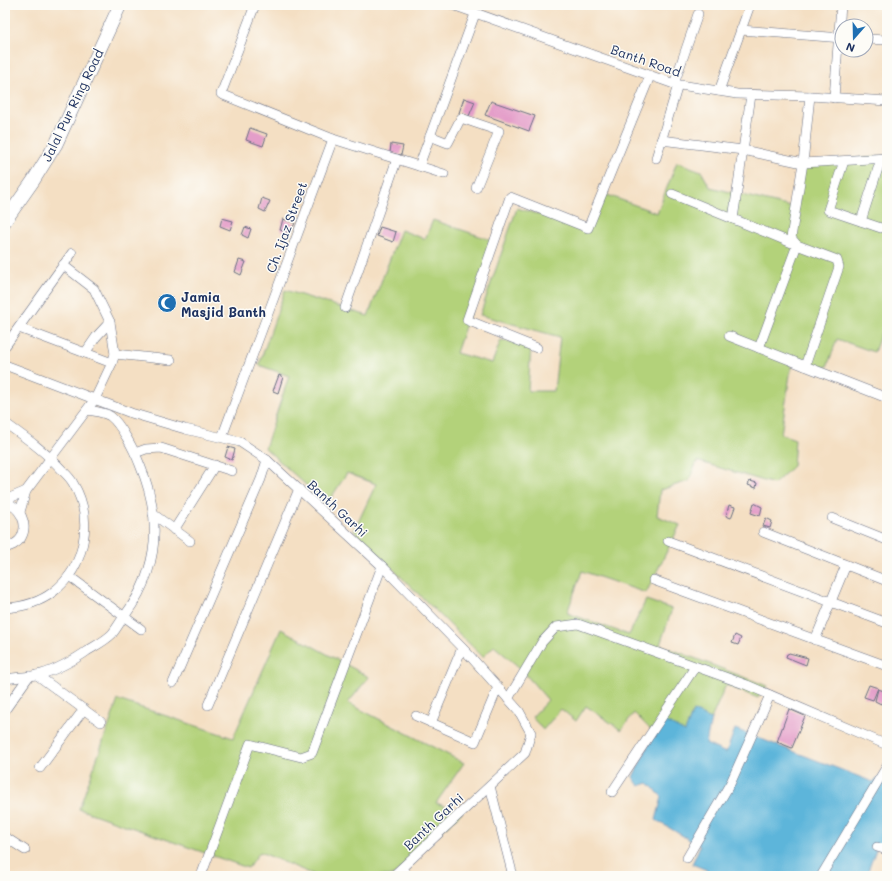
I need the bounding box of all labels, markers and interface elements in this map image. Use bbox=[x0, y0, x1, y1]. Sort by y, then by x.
north arrow bbox=[834, 18, 874, 58]
text: N bbox=[844, 39, 857, 56]
street label: Banth Road bbox=[609, 40, 683, 80]
street label: Jalal Pur Ring Road bbox=[37, 46, 107, 164]
street label: Ch. Ijaz Street bbox=[262, 179, 310, 275]
place label: Jamia Masjid Banth bbox=[181, 288, 266, 320]
mosque icon: Jamia Masjid Banth bbox=[156, 292, 178, 314]
street label: Banth Garhi bbox=[304, 476, 372, 540]
street label: Banth Garhi bbox=[399, 789, 467, 853]

